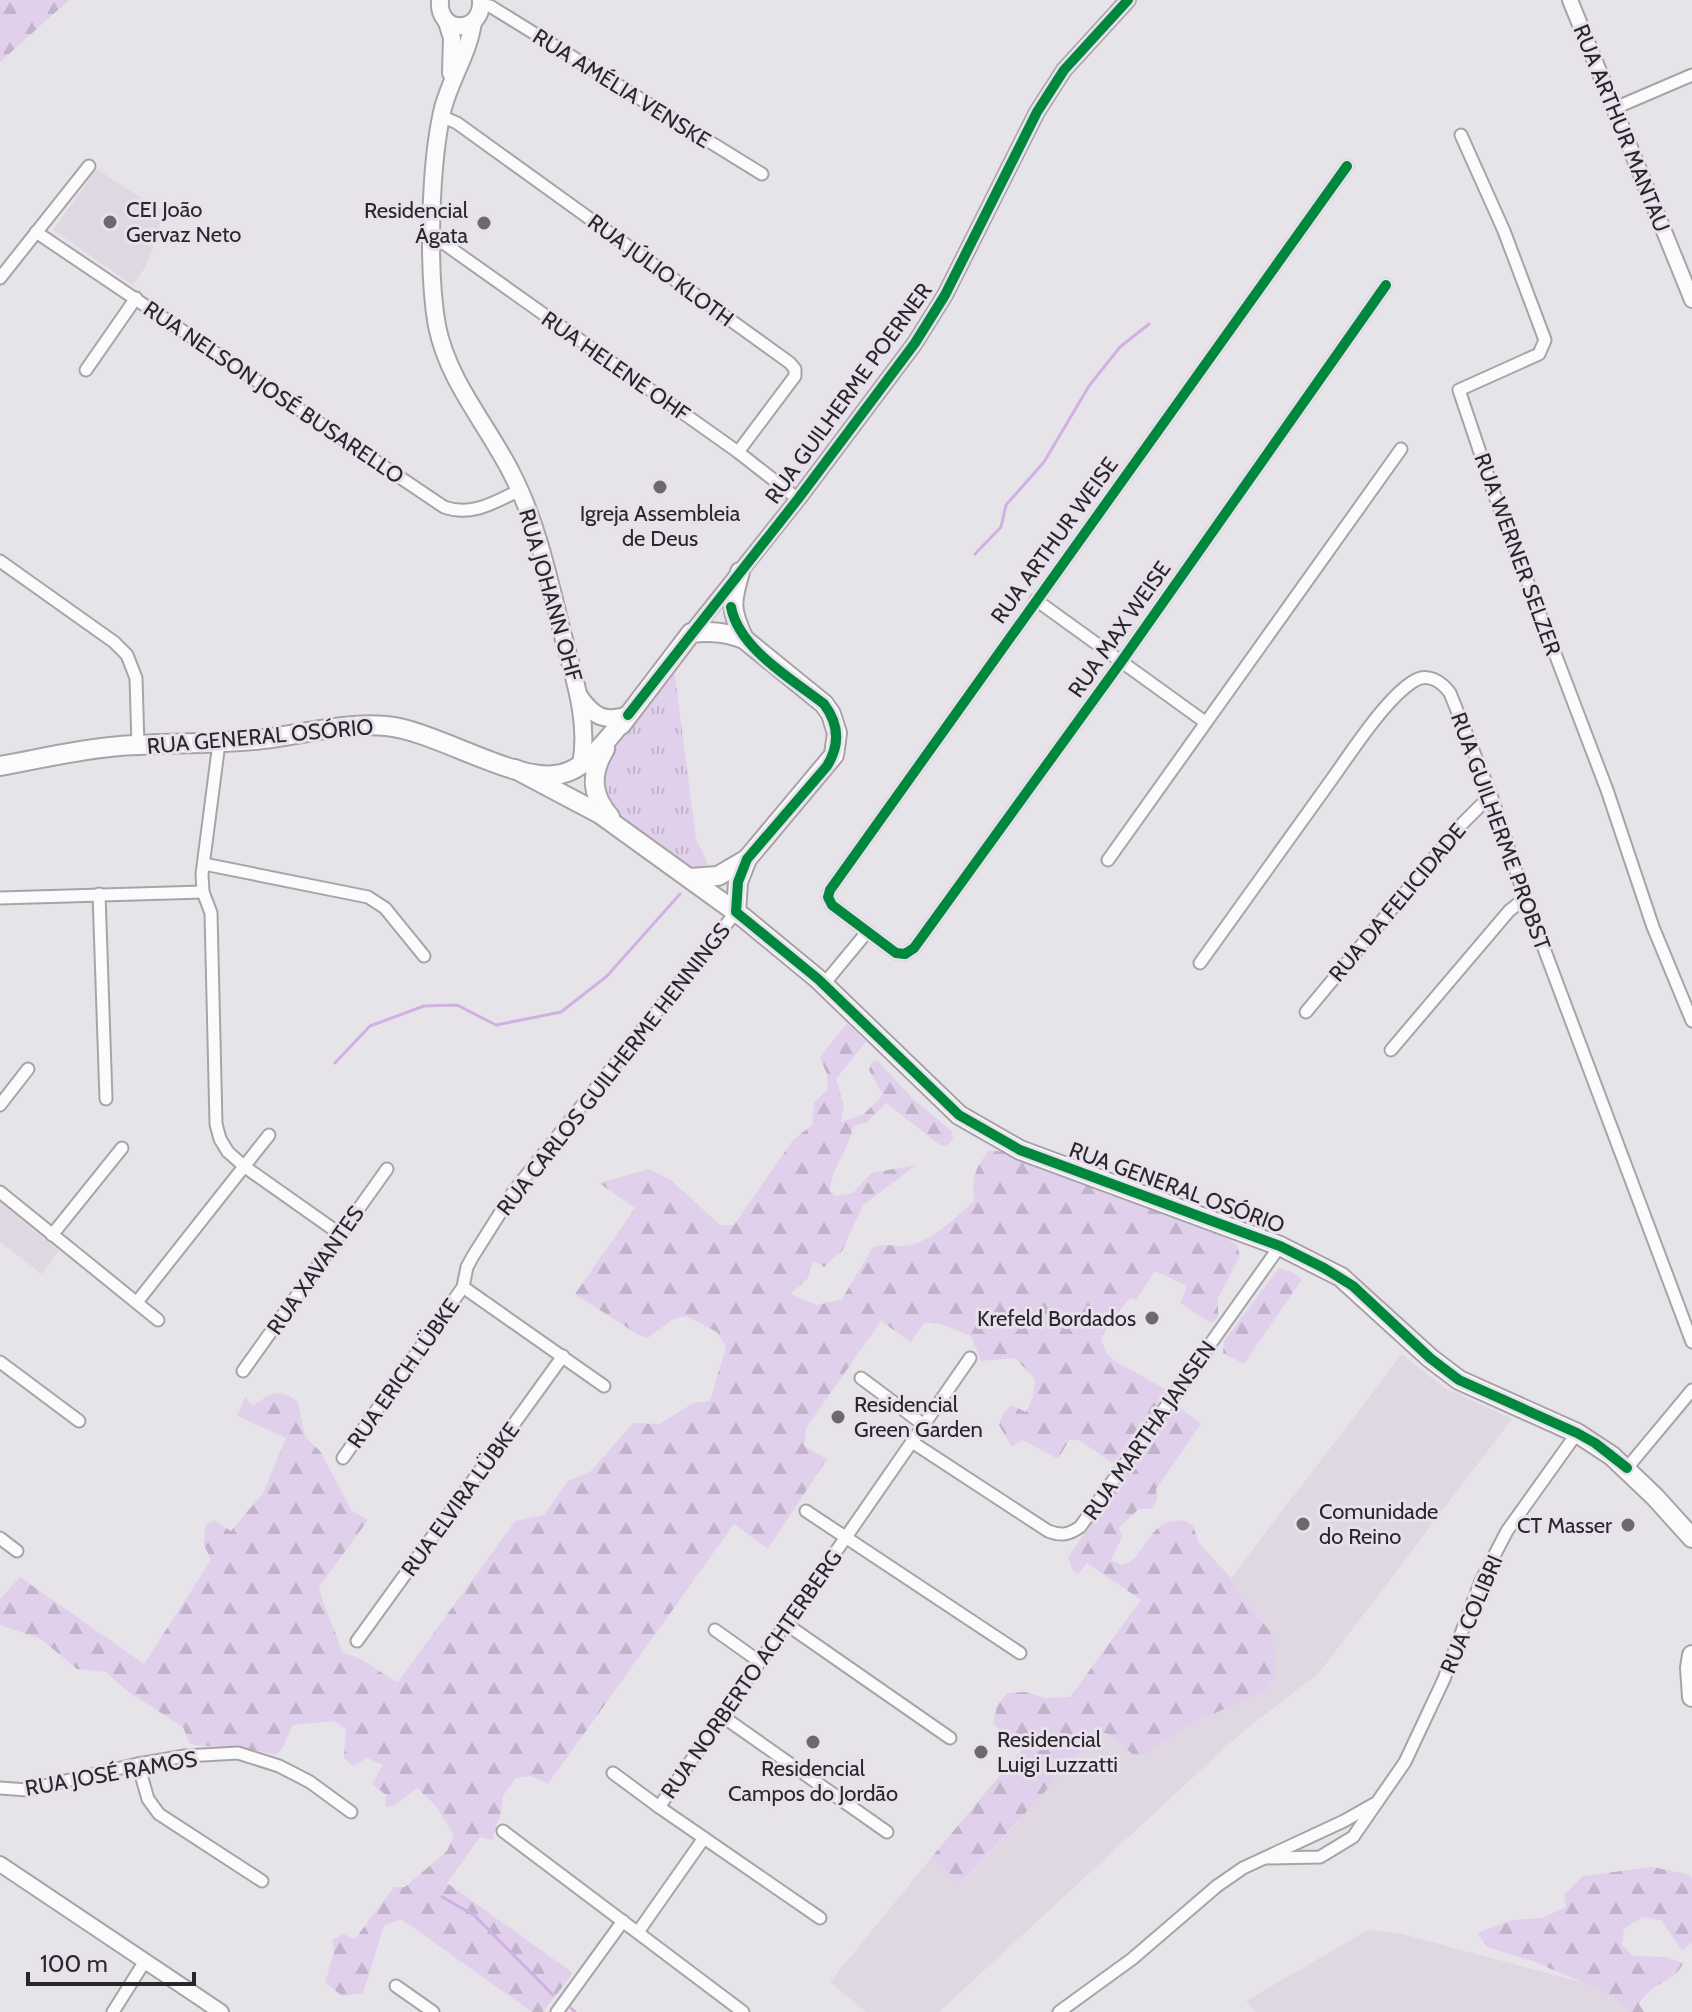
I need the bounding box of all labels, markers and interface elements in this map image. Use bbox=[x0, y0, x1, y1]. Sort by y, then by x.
street label: RUA ARTHUR MANTAU bbox=[1567, 20, 1676, 236]
street label: RUA AMÉLIA VENSKE bbox=[528, 23, 716, 154]
place label: CEI João Gervaz Neto bbox=[126, 196, 241, 248]
place label: Residencial Ágata bbox=[364, 197, 469, 249]
street label: RUA JÚLIO KLOTH bbox=[582, 208, 739, 332]
marker: CEI João Gervaz Neto bbox=[101, 213, 119, 231]
marker: Residencial Ágata bbox=[475, 214, 493, 232]
street label: RUA GUILHERME POERNER bbox=[759, 278, 938, 509]
street label: RUA NELSON JOSÉ BUSARELLO bbox=[138, 295, 409, 490]
street label: RUA HELENE OHF bbox=[536, 305, 695, 428]
street label: RUA WERNER SELZER bbox=[1468, 449, 1567, 659]
street label: RUA ARTHUR WEISE bbox=[985, 452, 1124, 629]
marker: Igreja Assembleia de Deus bbox=[651, 478, 669, 496]
place label: Igreja Assembleia de Deus bbox=[580, 500, 741, 552]
street label: RUA JOHANN OHF bbox=[513, 505, 588, 685]
street label: RUA MAX WEISE bbox=[1062, 556, 1176, 703]
street label: RUA GUILHERME PROBST bbox=[1445, 709, 1556, 954]
street label: RUA GENERAL OSÓRIO bbox=[146, 713, 375, 760]
street label: RUA DA FELICIDADE bbox=[1323, 818, 1472, 987]
street label: RUA CARLOS GUILHERME HENNINGS bbox=[491, 918, 736, 1221]
street label: RUA GENERAL OSÓRIO bbox=[1065, 1136, 1288, 1239]
street label: RUA XAVANTES bbox=[261, 1201, 370, 1340]
street label: RUA ERICH LÜBKE bbox=[342, 1293, 465, 1453]
place label: Krefeld Bordados bbox=[977, 1305, 1136, 1332]
marker: Krefeld Bordados bbox=[1143, 1309, 1161, 1327]
street label: RUA MARTHA JANSEN bbox=[1077, 1335, 1221, 1525]
place label: Residencial Green Garden bbox=[854, 1391, 983, 1443]
marker: Residencial Green Garden bbox=[829, 1408, 847, 1426]
street label: RUA ELVIRA LÜBKE bbox=[396, 1417, 525, 1581]
place label: Comunidade do Reino bbox=[1319, 1498, 1438, 1550]
place label: CT Masser bbox=[1517, 1512, 1612, 1539]
marker: Comunidade do Reino bbox=[1294, 1515, 1312, 1533]
marker: CT Masser bbox=[1619, 1516, 1637, 1534]
street label: RUA NORBERTO ACHTERBERG bbox=[655, 1545, 848, 1804]
street label: RUA COLIBRI bbox=[1434, 1551, 1509, 1678]
place label: Residencial Luigi Luzzatti bbox=[997, 1726, 1118, 1778]
marker: Residencial Campos do Jordão bbox=[804, 1733, 822, 1751]
marker: Residencial Luigi Luzzatti bbox=[972, 1743, 990, 1761]
street label: RUA JOSÉ RAMOS bbox=[23, 1745, 199, 1802]
place label: Residencial Campos do Jordão bbox=[728, 1755, 898, 1807]
scale bar bbox=[28, 1936, 194, 1986]
text: 100 m bbox=[40, 1949, 108, 1978]

